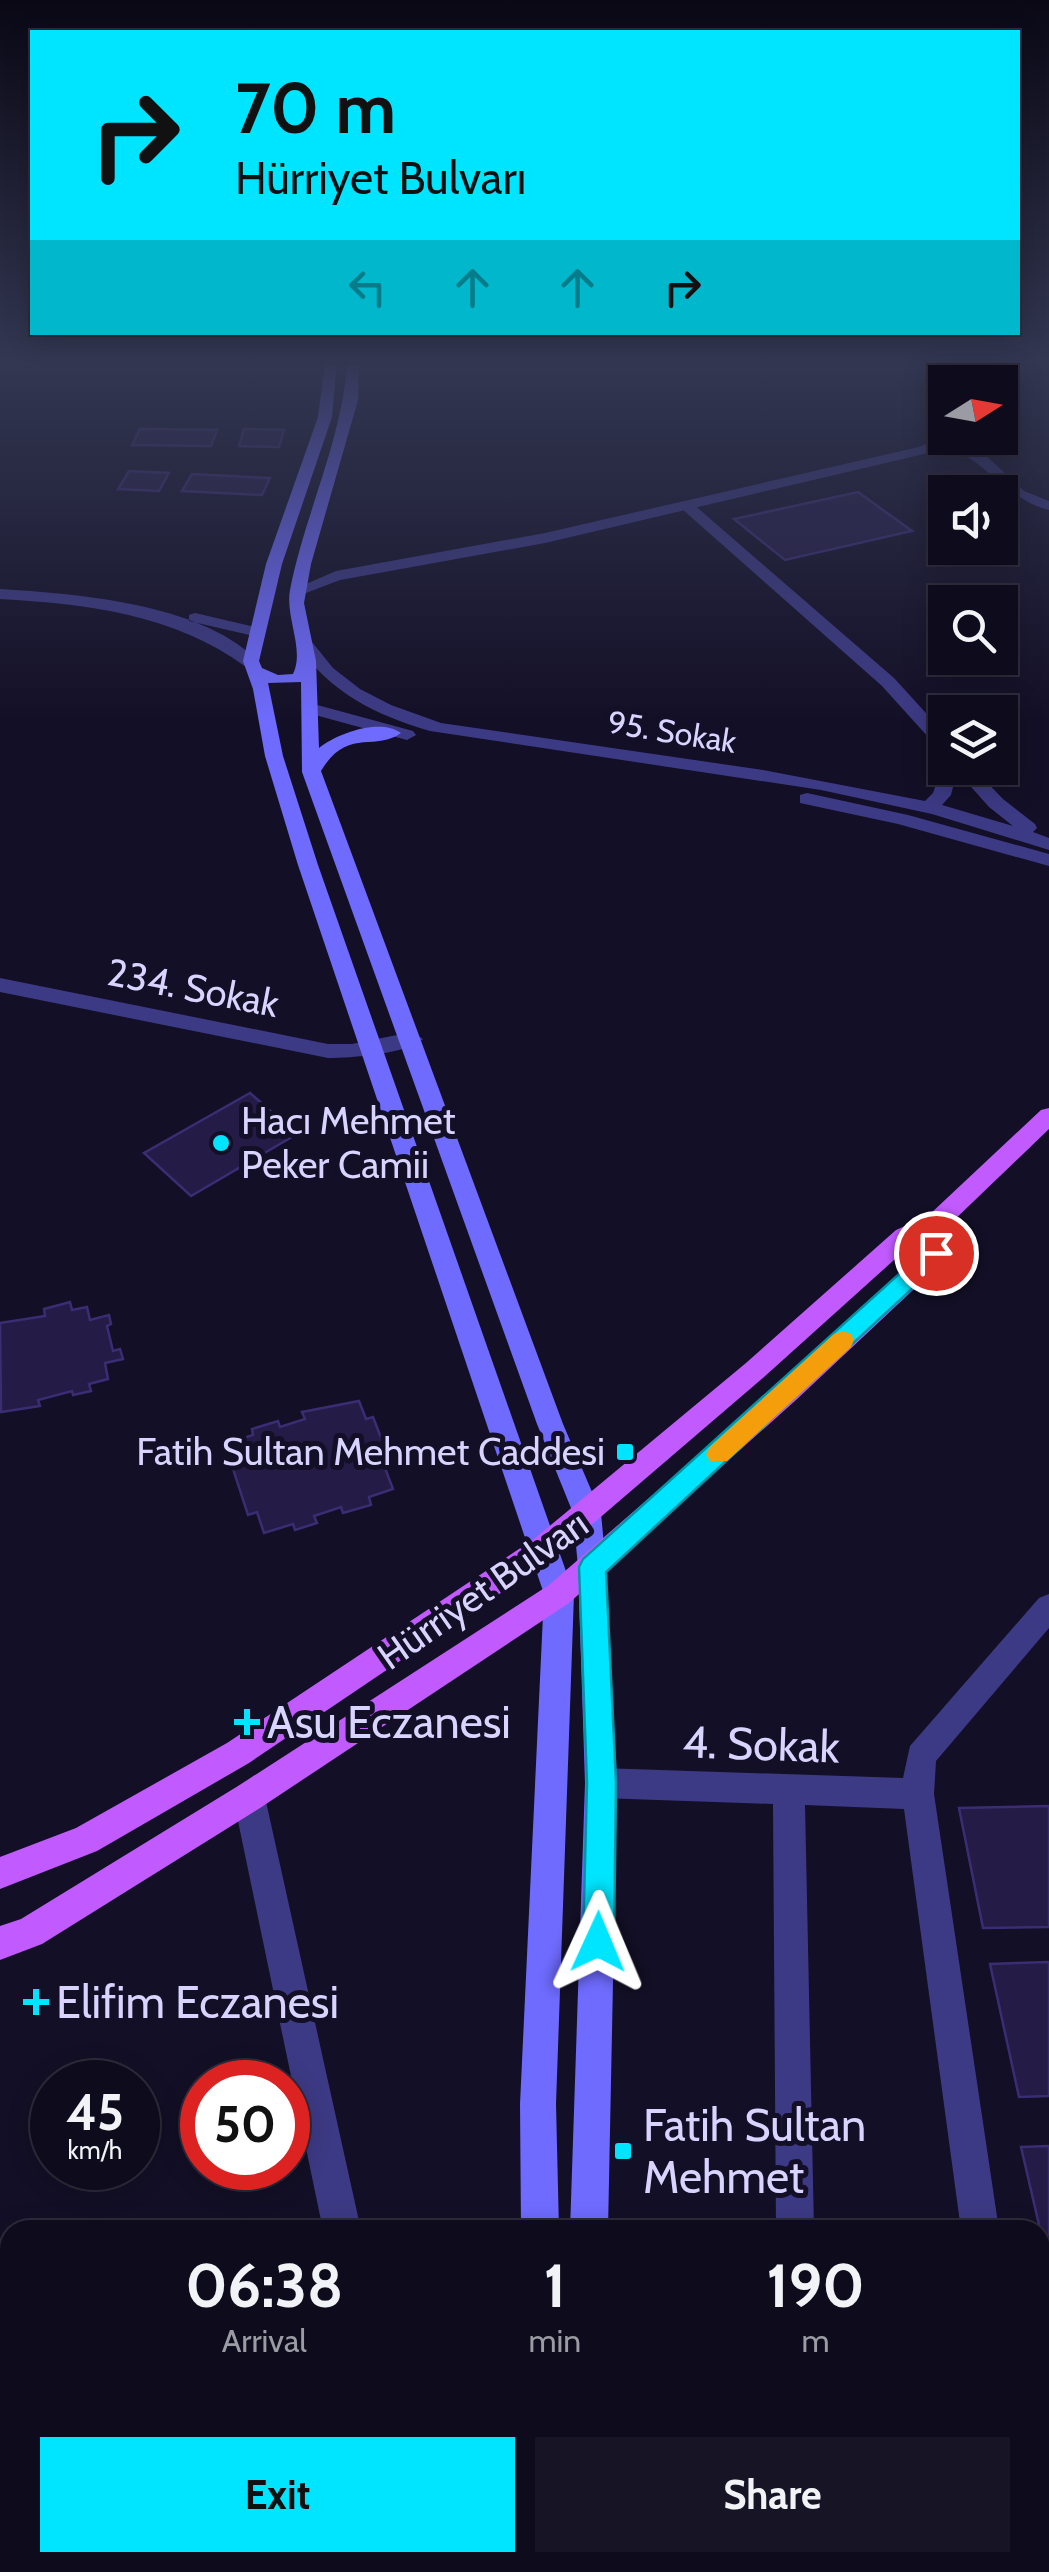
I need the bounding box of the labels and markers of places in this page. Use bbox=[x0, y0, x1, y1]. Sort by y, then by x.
place label: Hacı Mehmet Peker Camii bbox=[241, 1097, 456, 1188]
marker: Hacı Mehmet Peker Camii bbox=[210, 1132, 232, 1154]
pin bbox=[894, 1211, 979, 1296]
place label: Fatih Sultan Mehmet Caddesi bbox=[136, 1428, 605, 1475]
marker: Fatih Sultan Mehmet Caddesi bbox=[614, 1441, 636, 1463]
place label: Asu Eczanesi bbox=[267, 1695, 511, 1749]
marker: Asu Eczanesi bbox=[236, 1711, 258, 1733]
place label: Elifim Eczanesi bbox=[56, 1975, 339, 2029]
marker: Elifim Eczanesi bbox=[25, 1991, 47, 2013]
place label: Fatih Sultan Mehmet bbox=[643, 2098, 866, 2204]
marker: Fatih Sultan Mehmet bbox=[612, 2140, 634, 2162]

